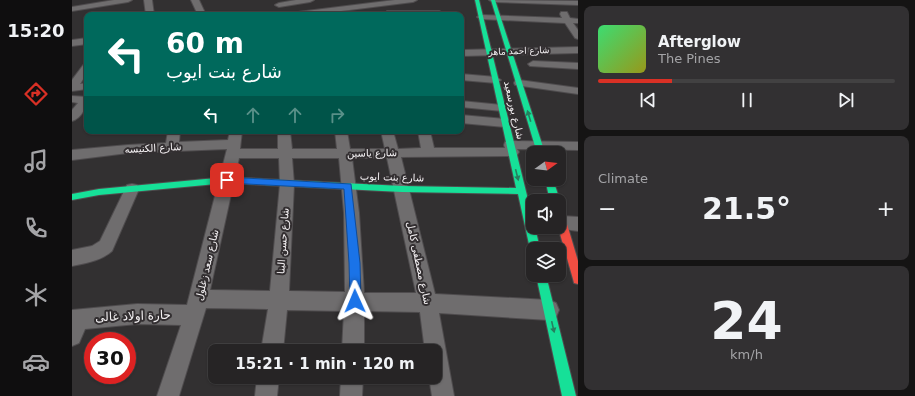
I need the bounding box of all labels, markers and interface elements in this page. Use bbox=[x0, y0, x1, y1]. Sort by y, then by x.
text: 15:20 bbox=[7, 20, 65, 41]
text: 60 m bbox=[166, 27, 244, 60]
icon: left bbox=[100, 28, 152, 80]
text: Afterglow bbox=[658, 33, 741, 51]
street label: شارع احمد ماهر bbox=[487, 45, 550, 57]
text: The Pines bbox=[658, 51, 721, 66]
text: شارع بنت ايوب bbox=[166, 61, 282, 82]
icon: directions bbox=[22, 80, 50, 108]
street label: شارع بورسعيد bbox=[501, 80, 526, 141]
icon: previous bbox=[637, 89, 659, 111]
icon: pause bbox=[736, 89, 758, 111]
icon: next bbox=[835, 89, 857, 111]
icon: left bbox=[200, 104, 222, 126]
icon: ahead bbox=[242, 104, 264, 126]
icon: ahead bbox=[284, 104, 306, 126]
icon: right bbox=[326, 104, 348, 126]
one-way arrow bbox=[526, 109, 532, 121]
street label: شارع الكنيسه bbox=[124, 141, 182, 156]
north arrow bbox=[526, 146, 566, 186]
map controls bbox=[526, 146, 566, 282]
icon: music bbox=[22, 147, 50, 175]
street label: شارع ياسين bbox=[347, 147, 397, 160]
pin bbox=[210, 163, 244, 197]
icon: arrive bbox=[216, 169, 238, 191]
one-way arrow bbox=[514, 169, 520, 181]
street label: شارع بنت ايوب bbox=[360, 170, 424, 185]
text: Climate bbox=[598, 171, 648, 186]
text: 21.5° bbox=[702, 191, 791, 226]
button: sound bbox=[526, 194, 566, 234]
text: − bbox=[598, 196, 616, 221]
text: + bbox=[877, 196, 895, 221]
street label: شارع حسن البنا bbox=[275, 208, 292, 274]
icon: phone bbox=[22, 214, 50, 242]
street label: شارع مصطفى كامل bbox=[404, 220, 433, 306]
street label: شارع سعد زغلول bbox=[193, 228, 222, 302]
button: layers bbox=[526, 242, 566, 282]
position arrow bbox=[334, 280, 376, 322]
icon: climate bbox=[22, 281, 50, 309]
text: 24 bbox=[710, 291, 783, 351]
street label: حارة اولاد غالى bbox=[95, 308, 171, 325]
one-way arrow bbox=[550, 320, 556, 333]
speed limit sign: 30 bbox=[84, 332, 136, 384]
text: km/h bbox=[730, 347, 763, 362]
icon: car bbox=[22, 348, 50, 376]
text: 15:21 · 1 min · 120 m bbox=[235, 355, 415, 373]

